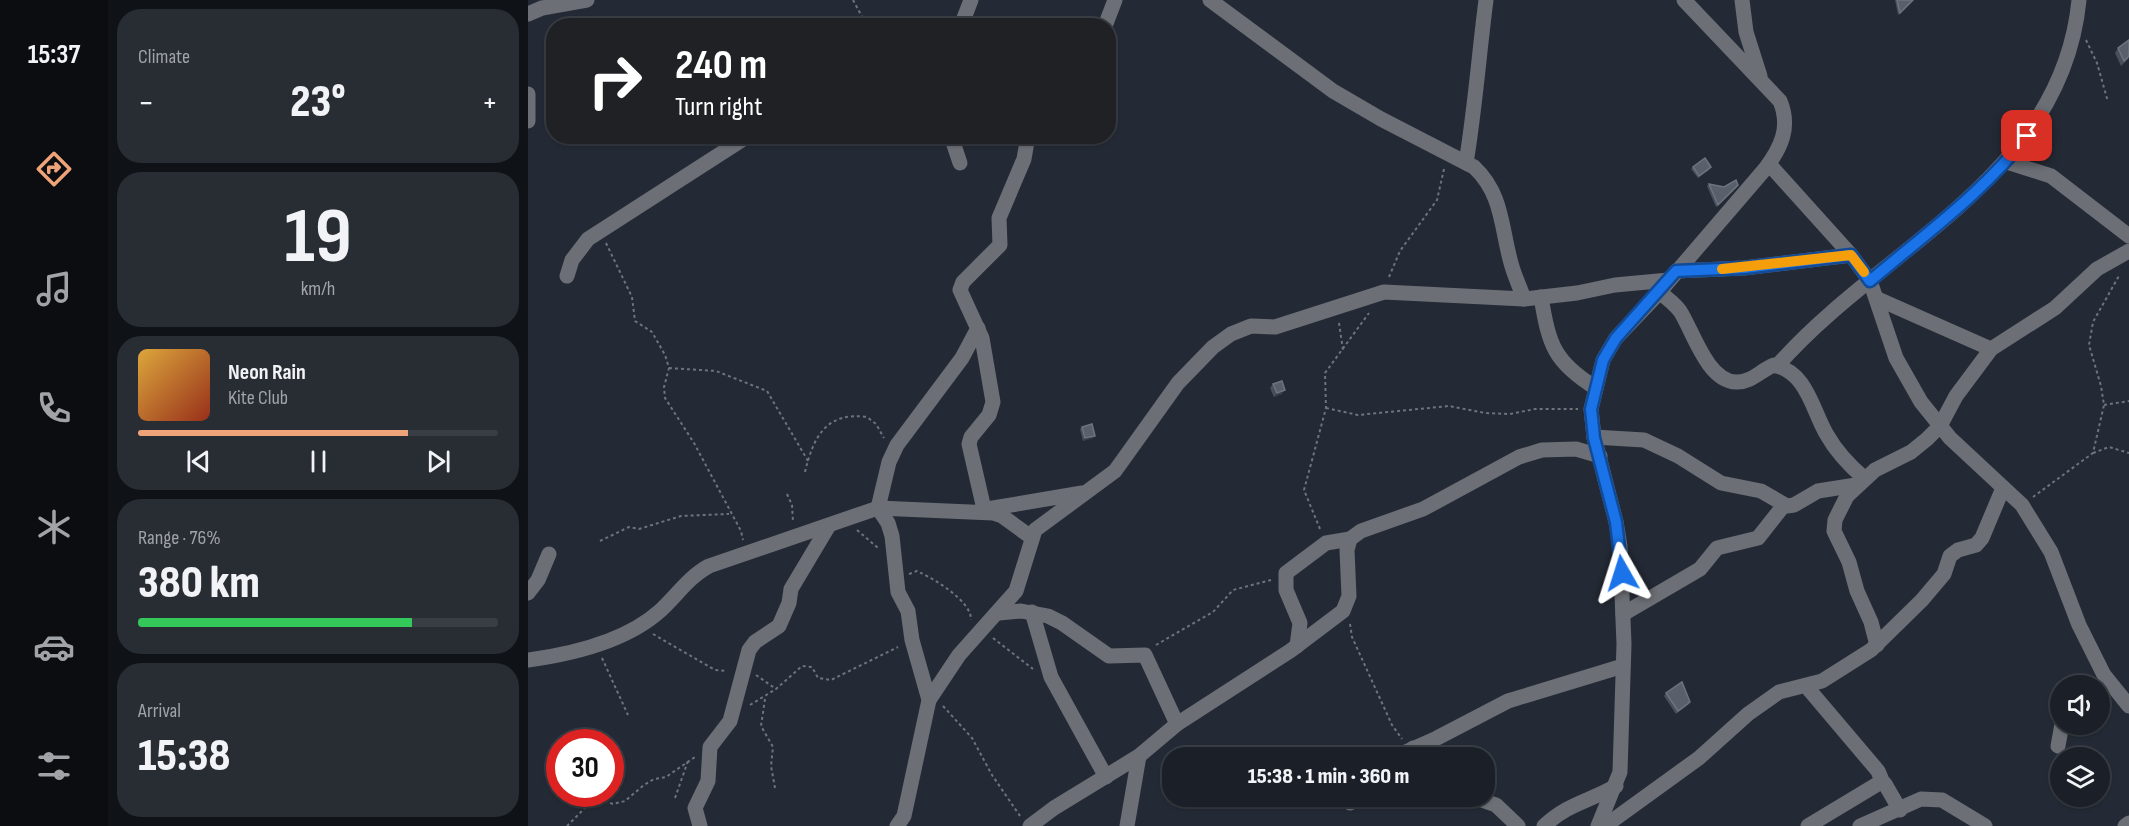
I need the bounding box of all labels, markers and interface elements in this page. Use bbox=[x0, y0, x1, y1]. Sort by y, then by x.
text: 15:37 bbox=[28, 39, 80, 71]
text: 240 m bbox=[675, 40, 767, 91]
icon: right bbox=[576, 42, 654, 120]
text: Climate bbox=[138, 45, 190, 69]
text: 23° bbox=[290, 75, 346, 130]
text: − bbox=[138, 83, 154, 123]
text: + bbox=[482, 83, 498, 123]
text: Turn right bbox=[675, 91, 762, 123]
pin bbox=[2001, 110, 2052, 161]
icon: arrive bbox=[2010, 119, 2043, 152]
icon: directions bbox=[33, 148, 75, 190]
text: 19 bbox=[284, 191, 352, 284]
icon: music bbox=[33, 268, 75, 310]
text: km/h bbox=[301, 277, 335, 301]
text: Neon Rain bbox=[228, 359, 306, 386]
text: Kite Club bbox=[228, 386, 288, 410]
icon: phone bbox=[33, 387, 75, 429]
icon: previous bbox=[182, 445, 215, 478]
icon: pause bbox=[302, 445, 335, 478]
icon: next bbox=[422, 445, 455, 478]
icon: climate bbox=[33, 506, 75, 548]
text: Range · 76% bbox=[138, 526, 221, 550]
position arrow bbox=[1590, 541, 1654, 605]
text: 380 km bbox=[138, 556, 260, 611]
icon: car bbox=[33, 626, 75, 668]
map controls bbox=[2050, 675, 2110, 807]
button: sound bbox=[2050, 675, 2110, 735]
text: Arrival bbox=[138, 699, 181, 723]
text: 15:38 bbox=[138, 729, 231, 784]
speed limit sign: 30 bbox=[546, 729, 624, 807]
icon: filters bbox=[33, 745, 75, 787]
button: layers bbox=[2050, 747, 2110, 807]
text: 15:38 · 1 min · 360 m bbox=[1248, 763, 1409, 790]

